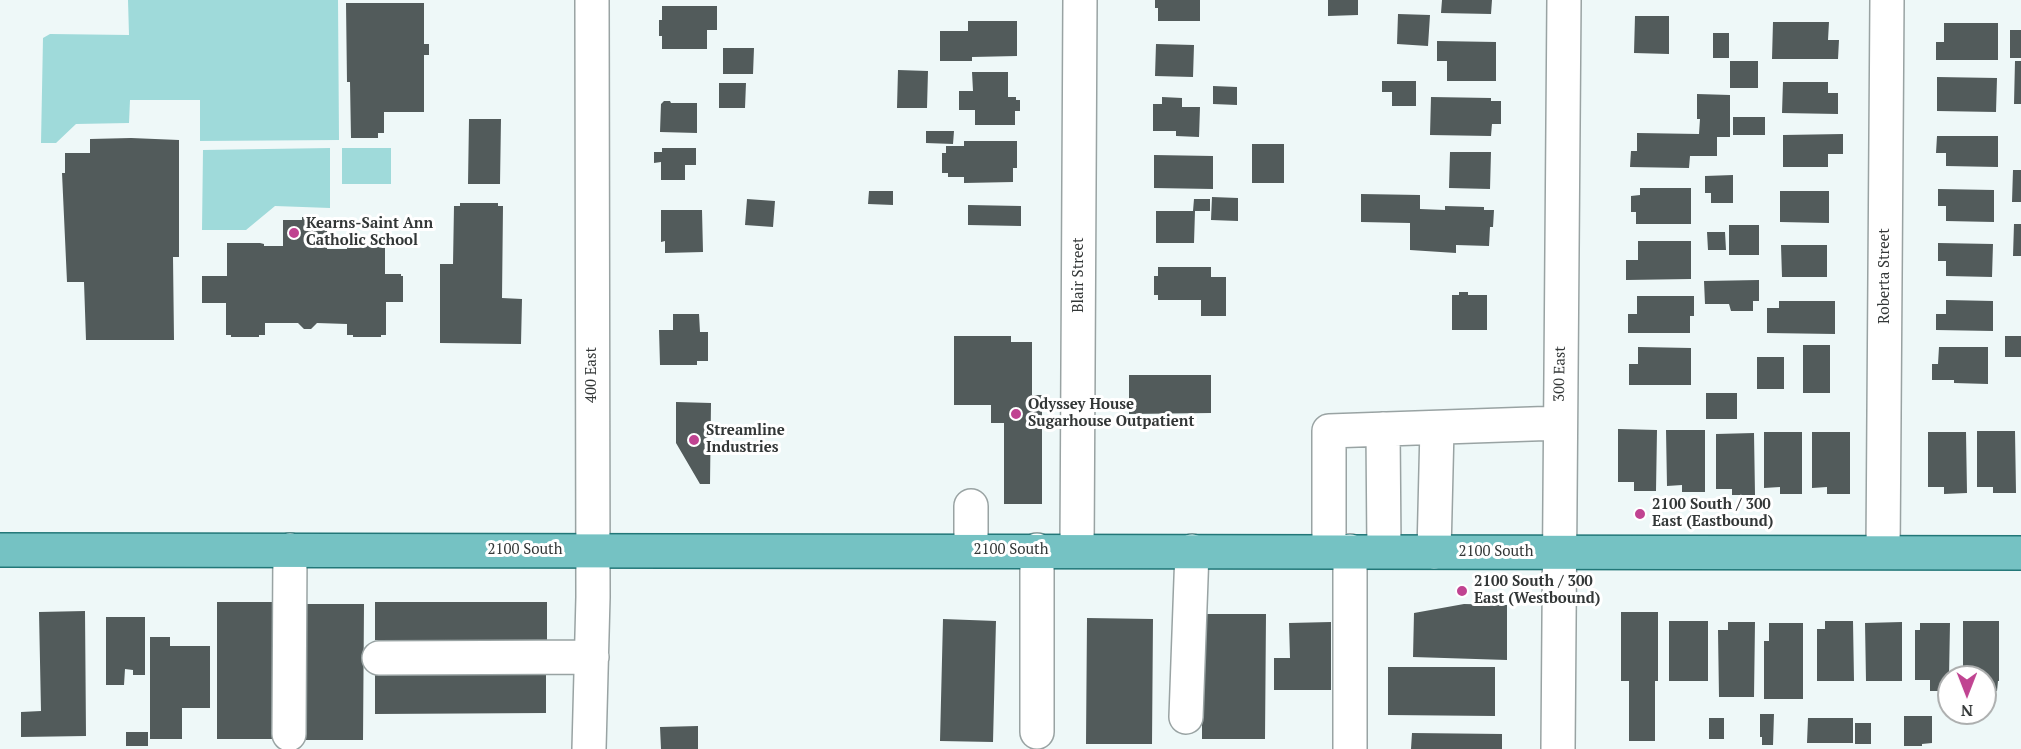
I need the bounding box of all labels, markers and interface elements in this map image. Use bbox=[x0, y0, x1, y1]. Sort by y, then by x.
place label: Kearns-Saint Ann Catholic School bbox=[306, 215, 433, 250]
marker: Kearns-Saint Ann Catholic School bbox=[287, 226, 301, 240]
street label: Roberta Street bbox=[1876, 228, 1894, 324]
street label: Blair Street bbox=[1070, 237, 1088, 313]
street label: 300 East bbox=[1551, 346, 1569, 402]
street label: 400 East bbox=[583, 347, 601, 403]
place label: Odyssey House Sugarhouse Outpatient bbox=[1028, 396, 1194, 431]
marker: Odyssey House Sugarhouse Outpatient bbox=[1009, 407, 1023, 421]
place label: Streamline Industries bbox=[706, 422, 785, 457]
marker: Streamline Industries bbox=[687, 433, 701, 447]
place label: 2100 South / 300 East (Eastbound) bbox=[1652, 496, 1773, 531]
marker: 2100 South / 300 East (Eastbound) bbox=[1633, 507, 1647, 521]
street label: 2100 South bbox=[488, 541, 562, 559]
street label: 2100 South bbox=[974, 541, 1048, 559]
street label: 2100 South bbox=[1459, 543, 1533, 561]
place label: 2100 South / 300 East (Westbound) bbox=[1474, 573, 1600, 608]
marker: 2100 South / 300 East (Westbound) bbox=[1455, 584, 1469, 598]
north arrow bbox=[1937, 665, 1997, 725]
text: N bbox=[1961, 700, 1973, 722]

